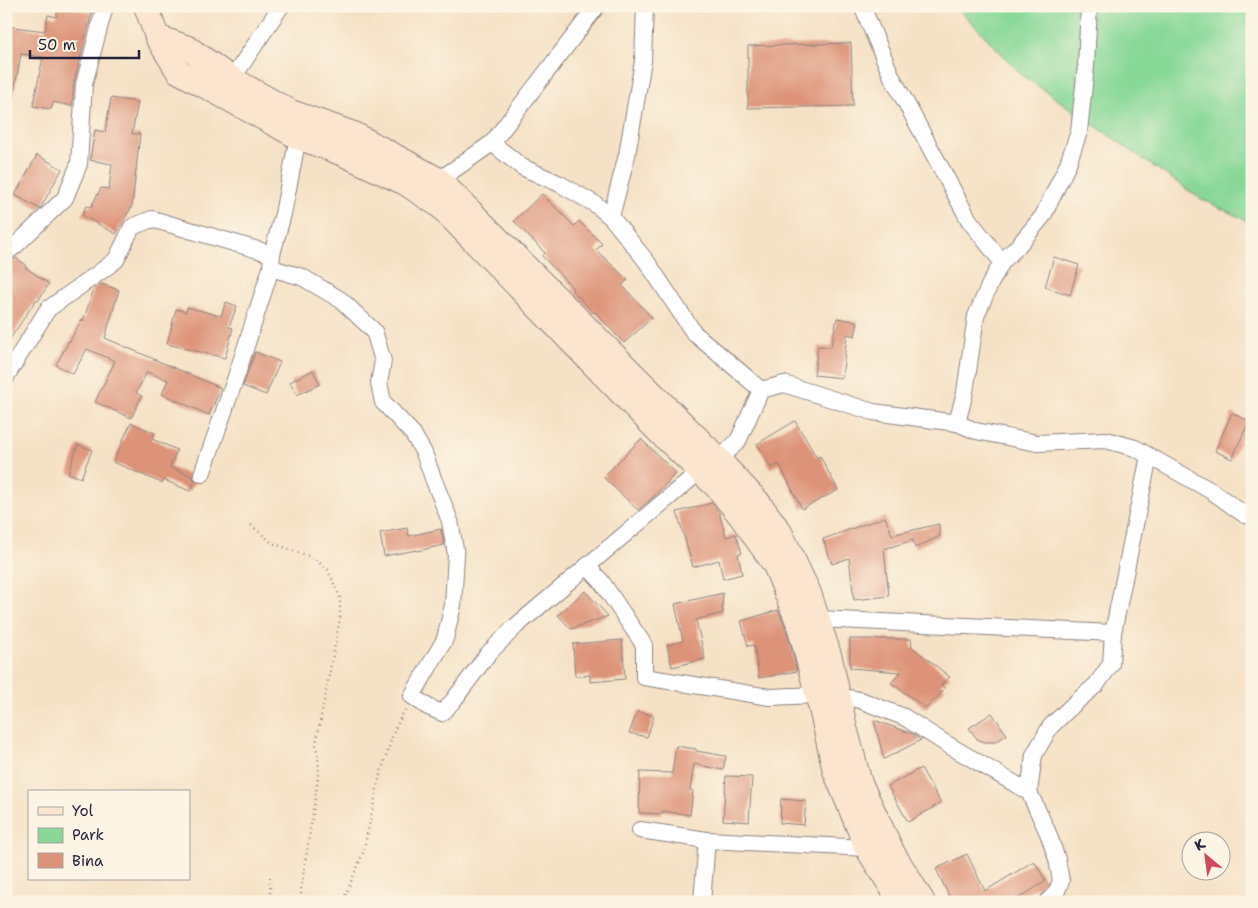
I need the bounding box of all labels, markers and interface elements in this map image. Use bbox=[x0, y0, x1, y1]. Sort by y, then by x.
scale bar bbox=[30, 28, 139, 60]
text: 50 m bbox=[38, 35, 76, 55]
legend bbox=[28, 790, 190, 880]
text: Yol bbox=[72, 801, 94, 821]
text: Park bbox=[72, 825, 104, 845]
north arrow bbox=[1180, 830, 1230, 880]
text: K bbox=[1191, 834, 1209, 855]
text: Bina bbox=[72, 851, 104, 871]

